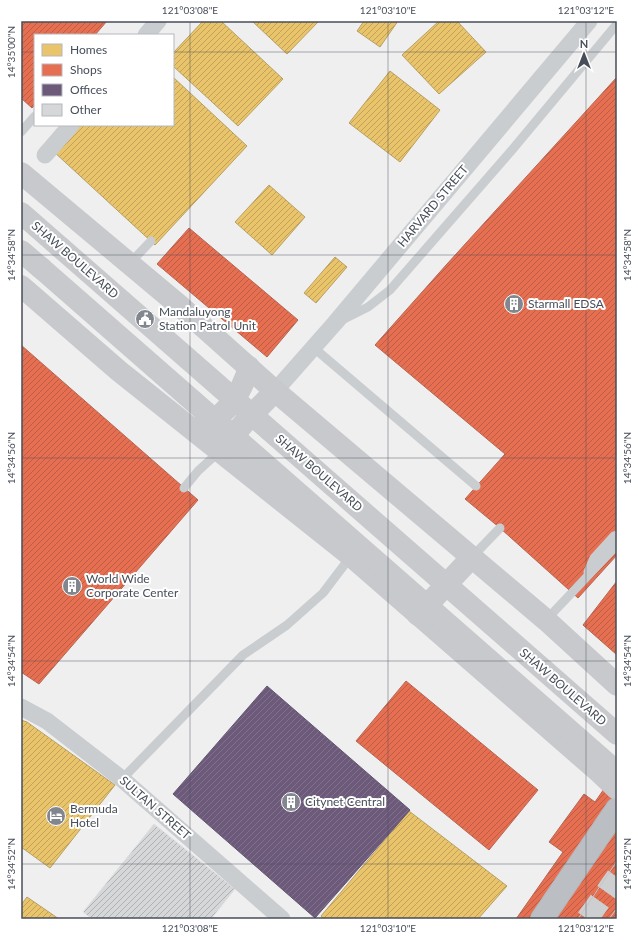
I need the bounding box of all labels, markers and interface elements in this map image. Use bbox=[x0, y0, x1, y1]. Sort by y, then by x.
text: 121°03'08"E bbox=[162, 4, 218, 16]
text: 121°03'10"E bbox=[360, 4, 416, 16]
text: 121°03'12"E bbox=[558, 4, 614, 16]
text: 14°35'00"N bbox=[5, 26, 17, 78]
legend bbox=[34, 34, 174, 126]
north arrow bbox=[564, 34, 604, 74]
text: N bbox=[580, 37, 588, 50]
text: Homes bbox=[70, 42, 107, 57]
text: Shops bbox=[70, 62, 102, 77]
text: Offices bbox=[70, 82, 107, 97]
text: Other bbox=[70, 102, 102, 117]
street label: HARVARD STREET bbox=[394, 162, 471, 250]
street label: SHAW BOULEVARD bbox=[29, 218, 122, 301]
text: 14°34'58"N bbox=[5, 229, 17, 281]
text: 14°34'58"N bbox=[621, 229, 633, 281]
building icon: Starmall EDSA bbox=[503, 293, 525, 315]
place label: Starmall EDSA bbox=[528, 296, 605, 311]
place label: Mandaluyong Station Patrol Unit bbox=[159, 304, 257, 333]
public building icon: Mandaluyong Station Patrol Unit bbox=[134, 308, 156, 330]
street label: SHAW BOULEVARD bbox=[273, 431, 366, 514]
text: 14°34'56"N bbox=[5, 432, 17, 484]
text: 14°34'56"N bbox=[621, 432, 633, 484]
place label: World Wide Corporate Center bbox=[86, 571, 179, 600]
building icon: World Wide Corporate Center bbox=[61, 575, 83, 597]
text: 14°34'54"N bbox=[5, 635, 17, 687]
text: 14°34'54"N bbox=[621, 635, 633, 687]
street label: SHAW BOULEVARD bbox=[517, 645, 610, 728]
street label: SULTAN STREET bbox=[117, 773, 194, 842]
building icon: Citynet Central bbox=[280, 791, 302, 813]
place label: Citynet Central bbox=[305, 794, 385, 809]
place label: Bermuda Hotel bbox=[70, 801, 118, 830]
hotel icon: Bermuda Hotel bbox=[45, 805, 67, 827]
text: 14°34'52"N bbox=[5, 838, 17, 890]
text: 14°34'52"N bbox=[621, 838, 633, 890]
text: 121°03'08"E bbox=[162, 922, 218, 934]
text: 121°03'10"E bbox=[360, 922, 416, 934]
text: 121°03'12"E bbox=[558, 922, 614, 934]

